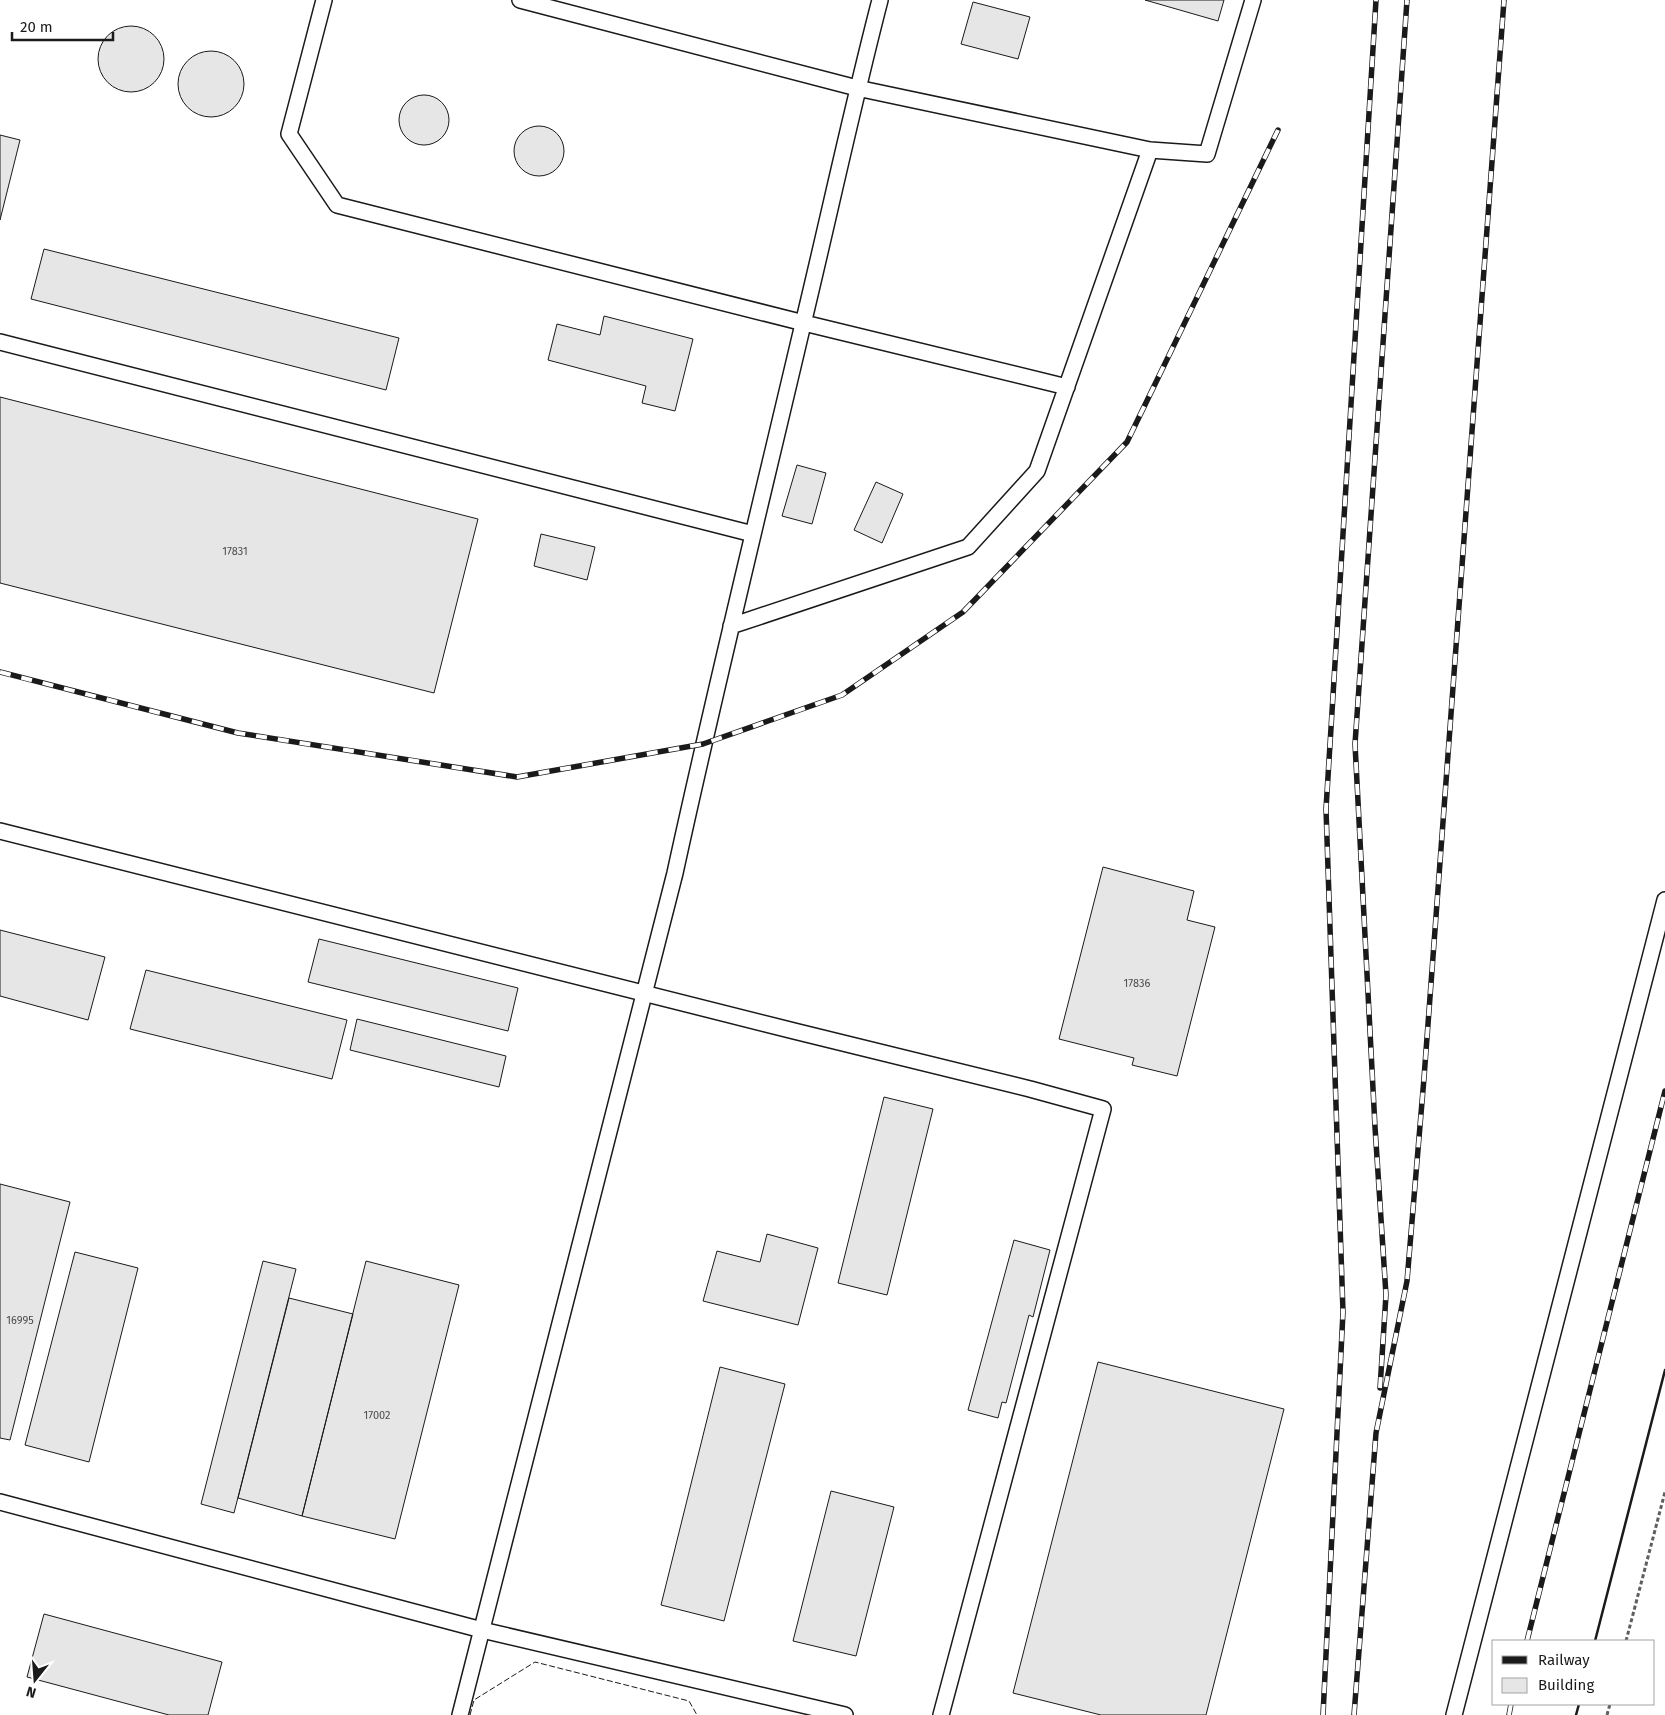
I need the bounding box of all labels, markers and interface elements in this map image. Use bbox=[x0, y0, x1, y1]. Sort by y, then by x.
scale bar bbox=[12, 10, 114, 42]
text: 20 m bbox=[20, 18, 53, 36]
house number: 17831 bbox=[222, 545, 248, 558]
house number: 17836 bbox=[1124, 977, 1151, 990]
house number: 16995 bbox=[6, 1314, 34, 1327]
house number: 17002 bbox=[363, 1409, 391, 1422]
legend bbox=[1492, 1640, 1655, 1705]
text: Railway bbox=[1538, 1651, 1590, 1669]
north arrow bbox=[10, 1655, 60, 1705]
text: Building bbox=[1538, 1676, 1594, 1694]
text: N bbox=[24, 1682, 38, 1701]

